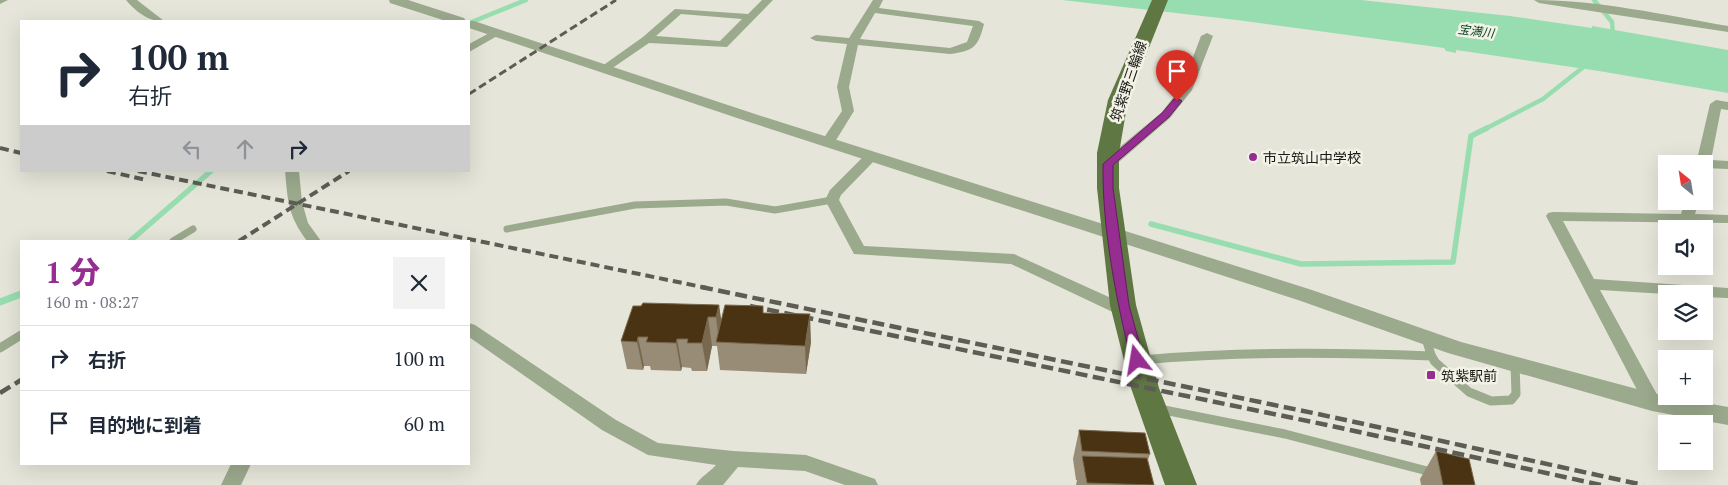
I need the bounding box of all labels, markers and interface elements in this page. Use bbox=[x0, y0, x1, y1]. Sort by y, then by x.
water label: 宝満川 bbox=[1457, 21, 1497, 41]
text: 100 m bbox=[128, 34, 229, 80]
street label: 筑紫野三輪線 bbox=[1105, 38, 1151, 124]
icon: right bbox=[45, 40, 110, 105]
pin bbox=[1156, 50, 1198, 101]
icon: arrive bbox=[1163, 57, 1191, 85]
text: 右折 bbox=[128, 81, 172, 110]
icon: left bbox=[178, 135, 206, 163]
icon: ahead bbox=[231, 135, 259, 163]
icon: right bbox=[284, 135, 312, 163]
place label: 市立筑山中学校 bbox=[1263, 148, 1361, 167]
marker: 市立筑山中学校 bbox=[1247, 151, 1259, 163]
north arrow bbox=[1658, 155, 1712, 210]
map controls bbox=[1658, 155, 1713, 470]
button: sound bbox=[1658, 220, 1713, 275]
text: 1 分 bbox=[45, 252, 100, 292]
button: close bbox=[393, 257, 445, 309]
button: layers bbox=[1658, 285, 1713, 340]
text: 160 m · 08:27 bbox=[45, 291, 139, 313]
position arrow bbox=[1110, 333, 1162, 385]
icon: right bbox=[45, 344, 73, 372]
text: 100 m bbox=[394, 346, 445, 371]
text: 右折 bbox=[88, 347, 126, 372]
button: + bbox=[1658, 350, 1713, 405]
place label: 筑紫駅前 bbox=[1441, 366, 1497, 385]
marker: 筑紫駅前 bbox=[1425, 369, 1437, 381]
icon: arrive bbox=[45, 409, 73, 437]
text: 60 m bbox=[404, 411, 445, 436]
text: 目的地に到着 bbox=[88, 412, 202, 437]
button: − bbox=[1658, 415, 1713, 470]

